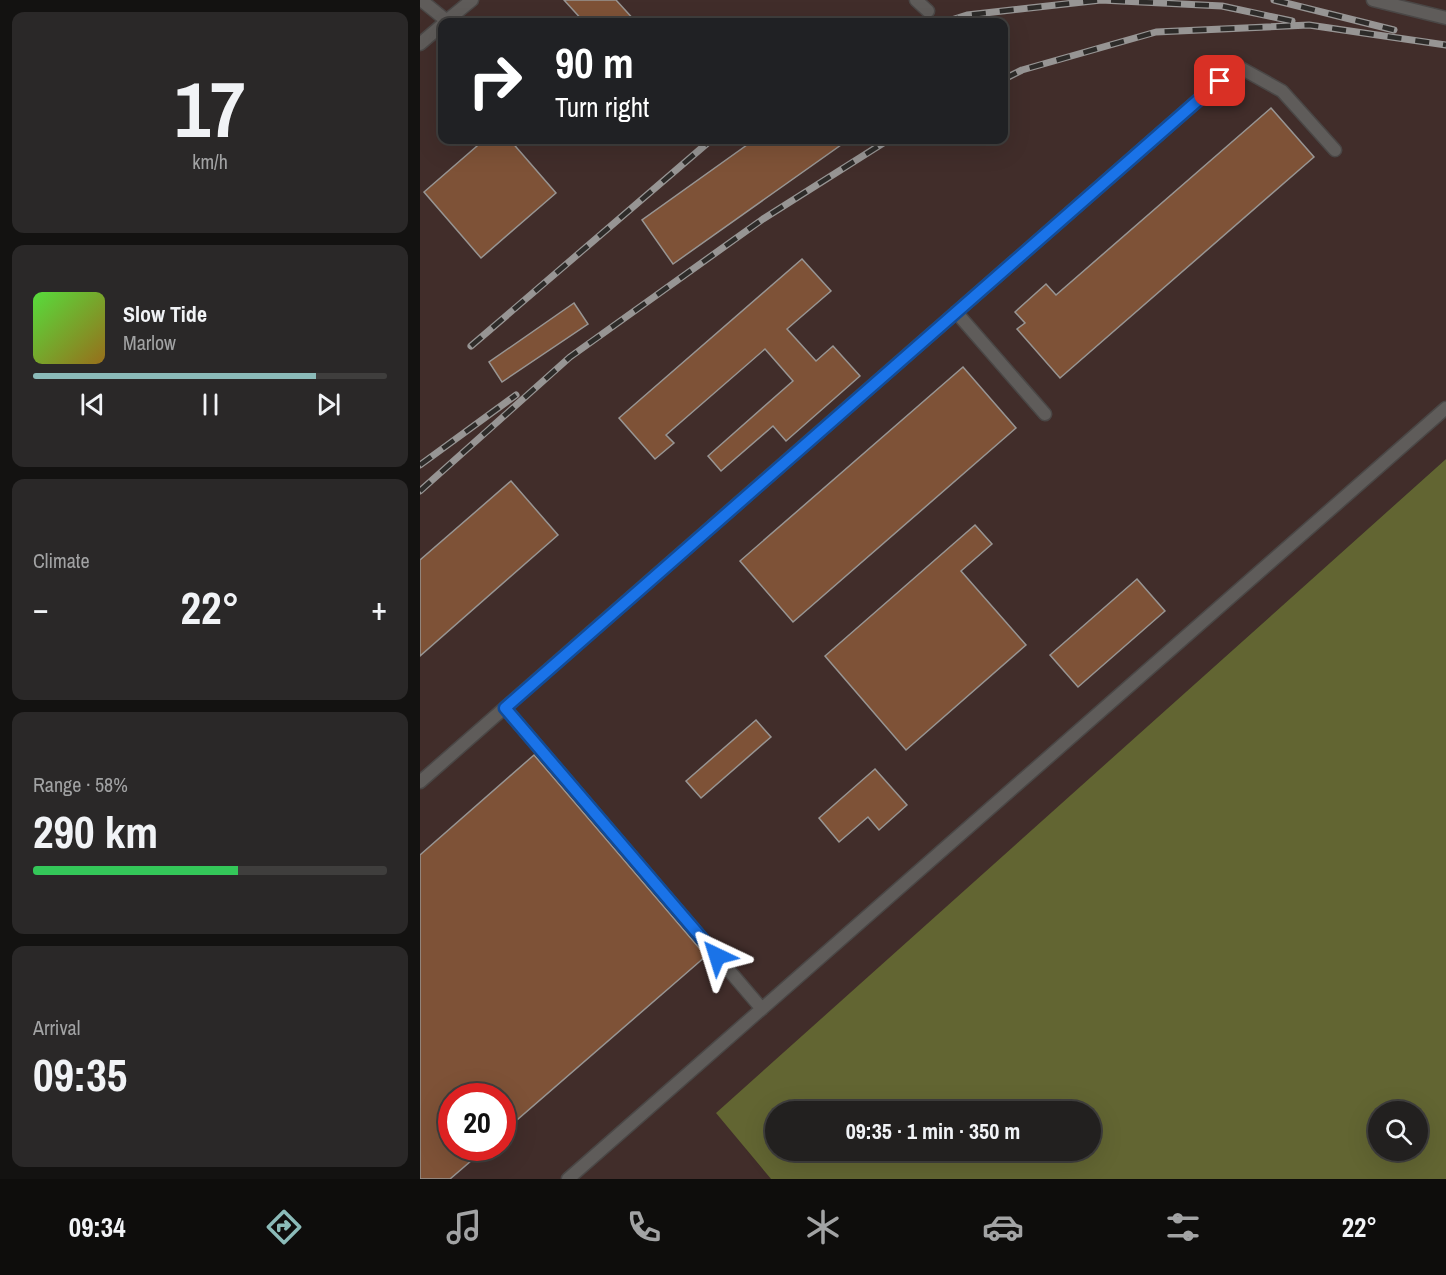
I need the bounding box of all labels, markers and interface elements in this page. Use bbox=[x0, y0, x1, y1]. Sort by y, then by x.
text: 90 m bbox=[555, 35, 634, 91]
icon: right bbox=[456, 42, 534, 120]
pin bbox=[1194, 55, 1245, 106]
text: 17 bbox=[174, 56, 246, 161]
icon: arrive bbox=[1203, 64, 1236, 97]
text: Turn right bbox=[555, 89, 649, 125]
text: km/h bbox=[192, 148, 228, 175]
text: Slow Tide bbox=[123, 299, 207, 329]
text: Marlow bbox=[123, 329, 176, 356]
icon: previous bbox=[76, 388, 109, 421]
icon: pause bbox=[194, 388, 227, 421]
icon: next bbox=[312, 388, 345, 421]
text: Climate bbox=[33, 547, 90, 574]
text: 22° bbox=[180, 577, 240, 638]
text: − bbox=[33, 586, 49, 630]
text: + bbox=[371, 586, 387, 630]
text: Range · 58% bbox=[33, 771, 128, 798]
text: 290 km bbox=[33, 801, 158, 862]
position arrow bbox=[685, 924, 749, 988]
text: Arrival bbox=[33, 1014, 80, 1041]
text: 09:35 bbox=[33, 1044, 127, 1105]
speed limit sign: 20 bbox=[438, 1083, 516, 1161]
map controls bbox=[1368, 1101, 1428, 1161]
button: search bbox=[1368, 1101, 1428, 1161]
text: 09:35 · 1 min · 350 m bbox=[846, 1116, 1020, 1146]
icon: directions bbox=[263, 1206, 305, 1248]
icon: music bbox=[443, 1206, 485, 1248]
icon: phone bbox=[623, 1206, 665, 1248]
icon: climate bbox=[802, 1206, 844, 1248]
icon: car bbox=[982, 1206, 1024, 1248]
icon: filters bbox=[1162, 1206, 1204, 1248]
text: 09:34 bbox=[69, 1209, 125, 1245]
text: 22° bbox=[1342, 1209, 1377, 1245]

